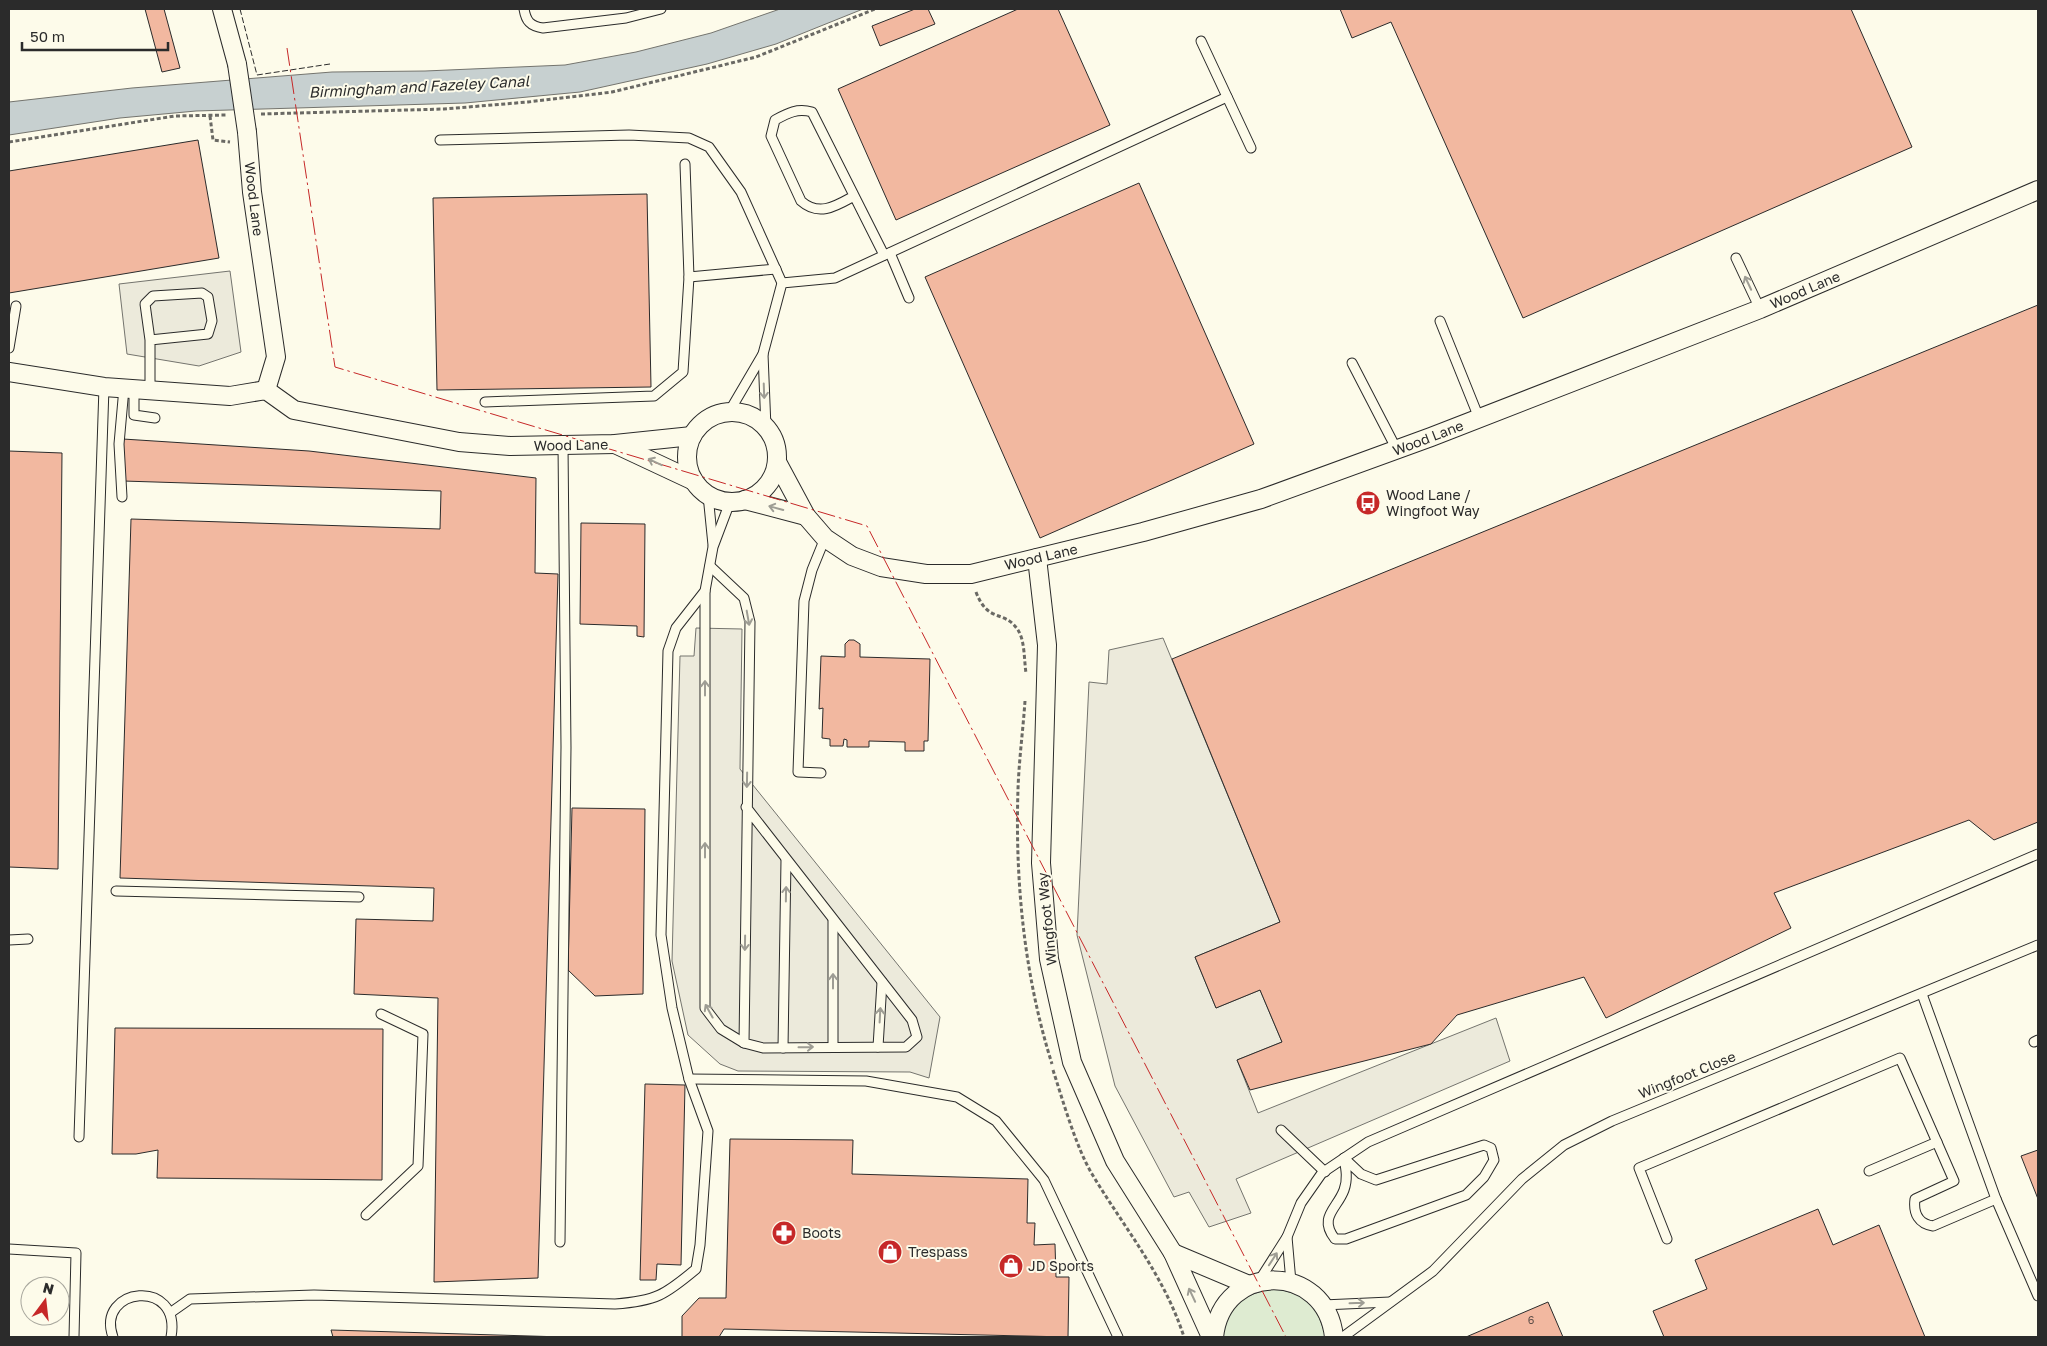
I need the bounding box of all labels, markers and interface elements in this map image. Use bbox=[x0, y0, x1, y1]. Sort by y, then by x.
scale bar bbox=[22, 20, 169, 52]
text: 50 m bbox=[30, 27, 65, 45]
water label: Birmingham and Fazeley Canal bbox=[308, 71, 531, 102]
street label: Wood Lane bbox=[242, 161, 267, 237]
street label: Wood Lane bbox=[1767, 267, 1842, 312]
one-way arrow bbox=[1743, 276, 1753, 291]
one-way arrow bbox=[760, 382, 769, 398]
street label: Wood Lane bbox=[1390, 416, 1466, 459]
street label: Wood Lane bbox=[534, 435, 608, 454]
one-way arrow bbox=[647, 457, 662, 467]
place label: Wood Lane / Wingfoot Way bbox=[1386, 486, 1480, 519]
bus stop icon: Wood Lane / Wingfoot Way bbox=[1355, 490, 1381, 516]
one-way arrow bbox=[768, 503, 784, 512]
street label: Wood Lane bbox=[1003, 540, 1079, 573]
one-way arrow bbox=[744, 609, 754, 625]
one-way arrow bbox=[700, 680, 710, 696]
one-way arrow bbox=[742, 772, 752, 788]
one-way arrow bbox=[700, 842, 710, 858]
street label: Wingfoot Way bbox=[1033, 871, 1060, 967]
one-way arrow bbox=[781, 886, 791, 902]
one-way arrow bbox=[740, 934, 750, 950]
one-way arrow bbox=[828, 973, 838, 990]
one-way arrow bbox=[704, 1004, 714, 1019]
one-way arrow bbox=[876, 1007, 885, 1023]
one-way arrow bbox=[797, 1043, 813, 1052]
street label: Wingfoot Close bbox=[1636, 1047, 1738, 1102]
pharmacy icon: Boots bbox=[771, 1220, 797, 1246]
place label: Boots bbox=[802, 1224, 841, 1241]
shop icon: Trespass bbox=[877, 1239, 903, 1265]
place label: Trespass bbox=[908, 1243, 968, 1260]
shop icon: JD Sports bbox=[998, 1253, 1024, 1279]
one-way arrow bbox=[1268, 1253, 1278, 1267]
place label: JD Sports bbox=[1028, 1257, 1094, 1274]
north arrow bbox=[20, 1276, 70, 1326]
text: N bbox=[41, 1278, 56, 1298]
one-way arrow bbox=[1187, 1288, 1196, 1303]
one-way arrow bbox=[1349, 1299, 1365, 1308]
house number: 6 bbox=[1528, 1313, 1535, 1326]

